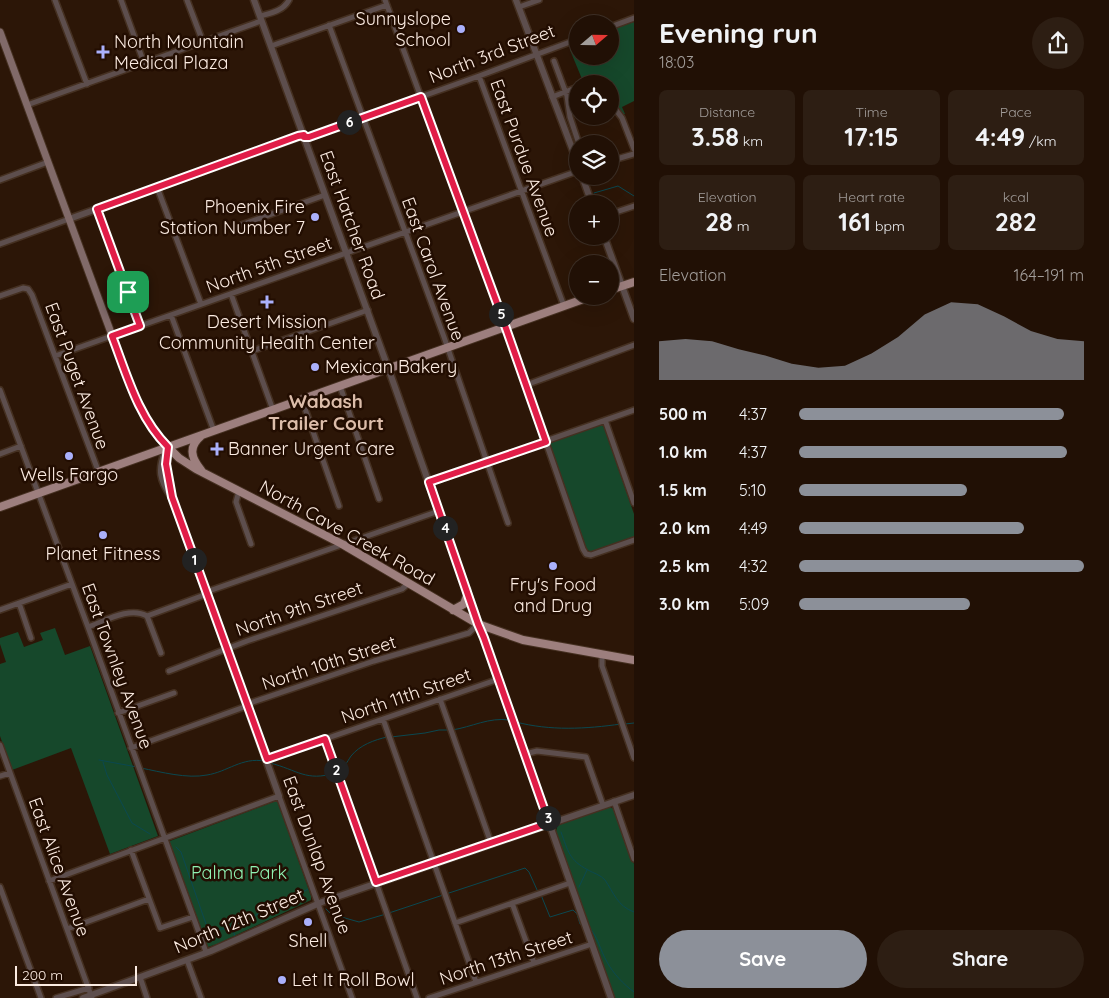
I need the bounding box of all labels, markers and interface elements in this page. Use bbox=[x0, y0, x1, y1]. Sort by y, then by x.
place label: Sunnyslope School bbox=[356, 7, 451, 51]
north arrow bbox=[569, 15, 619, 65]
map controls bbox=[569, 15, 619, 305]
text: Evening run bbox=[659, 15, 818, 50]
button: share bbox=[1032, 17, 1084, 69]
street label: North 3rd Street bbox=[426, 19, 558, 88]
marker: Sunnyslope School bbox=[455, 23, 467, 35]
place label: North Mountain Medical Plaza bbox=[114, 30, 244, 74]
marker: North Mountain Medical Plaza bbox=[96, 45, 110, 59]
text: 18:03 bbox=[659, 52, 694, 72]
button: locate bbox=[569, 75, 619, 125]
street label: East Purdue Avenue bbox=[485, 76, 564, 240]
text: Distance bbox=[699, 103, 755, 121]
text: Time bbox=[855, 103, 888, 121]
text: Pace bbox=[1000, 103, 1032, 121]
pin: 6 bbox=[336, 110, 362, 134]
text: 6 bbox=[346, 113, 353, 131]
text: 3.58 bbox=[691, 121, 739, 152]
text: 17:15 bbox=[844, 121, 899, 152]
text: 4:49 bbox=[975, 121, 1025, 152]
text: km bbox=[739, 132, 763, 150]
text: /km bbox=[1025, 132, 1056, 150]
button: layers bbox=[569, 135, 619, 185]
street label: East Hatcher Road bbox=[315, 147, 390, 302]
text: Elevation bbox=[698, 188, 757, 206]
text: Heart rate bbox=[838, 188, 905, 206]
text: kcal bbox=[1003, 188, 1029, 206]
street label: East Carol Avenue bbox=[397, 194, 470, 344]
place label: Phoenix Fire Station Number 7 bbox=[160, 195, 305, 239]
button: + bbox=[569, 195, 619, 245]
text: 28 bbox=[705, 206, 733, 237]
text: 161 bbox=[838, 206, 871, 237]
text: 282 bbox=[995, 206, 1037, 237]
marker: Phoenix Fire Station Number 7 bbox=[309, 211, 321, 223]
text: m bbox=[733, 217, 749, 235]
text: bpm bbox=[871, 217, 905, 235]
street label: North 5th Street bbox=[203, 231, 335, 298]
button: − bbox=[569, 255, 619, 305]
text: Elevation bbox=[659, 265, 726, 285]
text: 164–191 m bbox=[1014, 265, 1084, 285]
pin bbox=[107, 271, 149, 313]
icon: arrive bbox=[114, 278, 142, 306]
marker: Desert Mission Community Health Center bbox=[260, 295, 274, 309]
street label: East Puget Avenue bbox=[40, 299, 115, 453]
pin: 5 bbox=[488, 302, 514, 326]
text: 5 bbox=[497, 305, 506, 323]
place label: Desert Mission Community Health Center bbox=[159, 310, 375, 354]
place label: Mexican Bakery bbox=[325, 355, 457, 378]
marker: Mexican Bakery bbox=[309, 361, 321, 373]
district label: Wabash Trailer Court bbox=[268, 389, 384, 435]
text: 500 m bbox=[659, 404, 707, 424]
text: 4:37 bbox=[739, 404, 767, 424]
place label: Banner Urgent Care bbox=[228, 437, 395, 460]
marker: Banner Urgent Care bbox=[210, 442, 224, 456]
text: 1.0 km bbox=[659, 442, 707, 462]
text: 4:37 bbox=[739, 442, 767, 462]
marker: Wells Fargo bbox=[63, 450, 75, 462]
place label: Wells Fargo bbox=[20, 463, 118, 486]
street label: North Cave Creek Road bbox=[256, 475, 439, 590]
text: 1.5 km bbox=[659, 480, 707, 500]
text: 5:10 bbox=[739, 480, 766, 500]
pin: 4 bbox=[432, 516, 458, 540]
text: 2.0 km bbox=[659, 518, 710, 538]
text: 4:49 bbox=[739, 518, 767, 538]
text: 4 bbox=[441, 519, 450, 537]
marker: Planet Fitness bbox=[97, 529, 109, 541]
place label: Planet Fitness bbox=[46, 542, 160, 565]
pin: 1 bbox=[182, 548, 206, 572]
text: 1 bbox=[192, 551, 197, 569]
text: 2.5 km bbox=[659, 556, 710, 576]
text: 4:32 bbox=[739, 556, 768, 576]
marker: Fry's Food and Drug bbox=[547, 560, 559, 572]
place label: Fry's Food and Drug bbox=[510, 573, 596, 617]
street label: North 9th Street bbox=[232, 576, 365, 641]
street label: East Townley Avenue bbox=[77, 580, 158, 752]
text: 3.0 km bbox=[659, 594, 710, 614]
text: 5:09 bbox=[739, 594, 769, 614]
street label: North 10th Street bbox=[259, 630, 399, 695]
street label: North 11th Street bbox=[338, 663, 474, 729]
pin: 2 bbox=[324, 758, 348, 782]
text: 2 bbox=[333, 761, 340, 779]
street label: East Dunlap Avenue bbox=[278, 773, 357, 937]
street label: East Alice Avenue bbox=[24, 794, 95, 939]
pin: 3 bbox=[536, 806, 560, 830]
text: 3 bbox=[545, 809, 552, 827]
park label: Palma Park bbox=[191, 861, 287, 884]
street label: North 12th Street bbox=[170, 883, 307, 958]
marker: Shell bbox=[302, 916, 314, 928]
street label: North 13th Street bbox=[436, 925, 575, 990]
place label: Shell bbox=[289, 929, 327, 952]
button: Save bbox=[659, 930, 867, 988]
button: Share bbox=[877, 930, 1084, 988]
scale bar bbox=[15, 963, 138, 986]
text: 200 m bbox=[22, 966, 63, 984]
place label: Let It Roll Bowl bbox=[292, 968, 415, 991]
marker: Let It Roll Bowl bbox=[276, 974, 288, 986]

